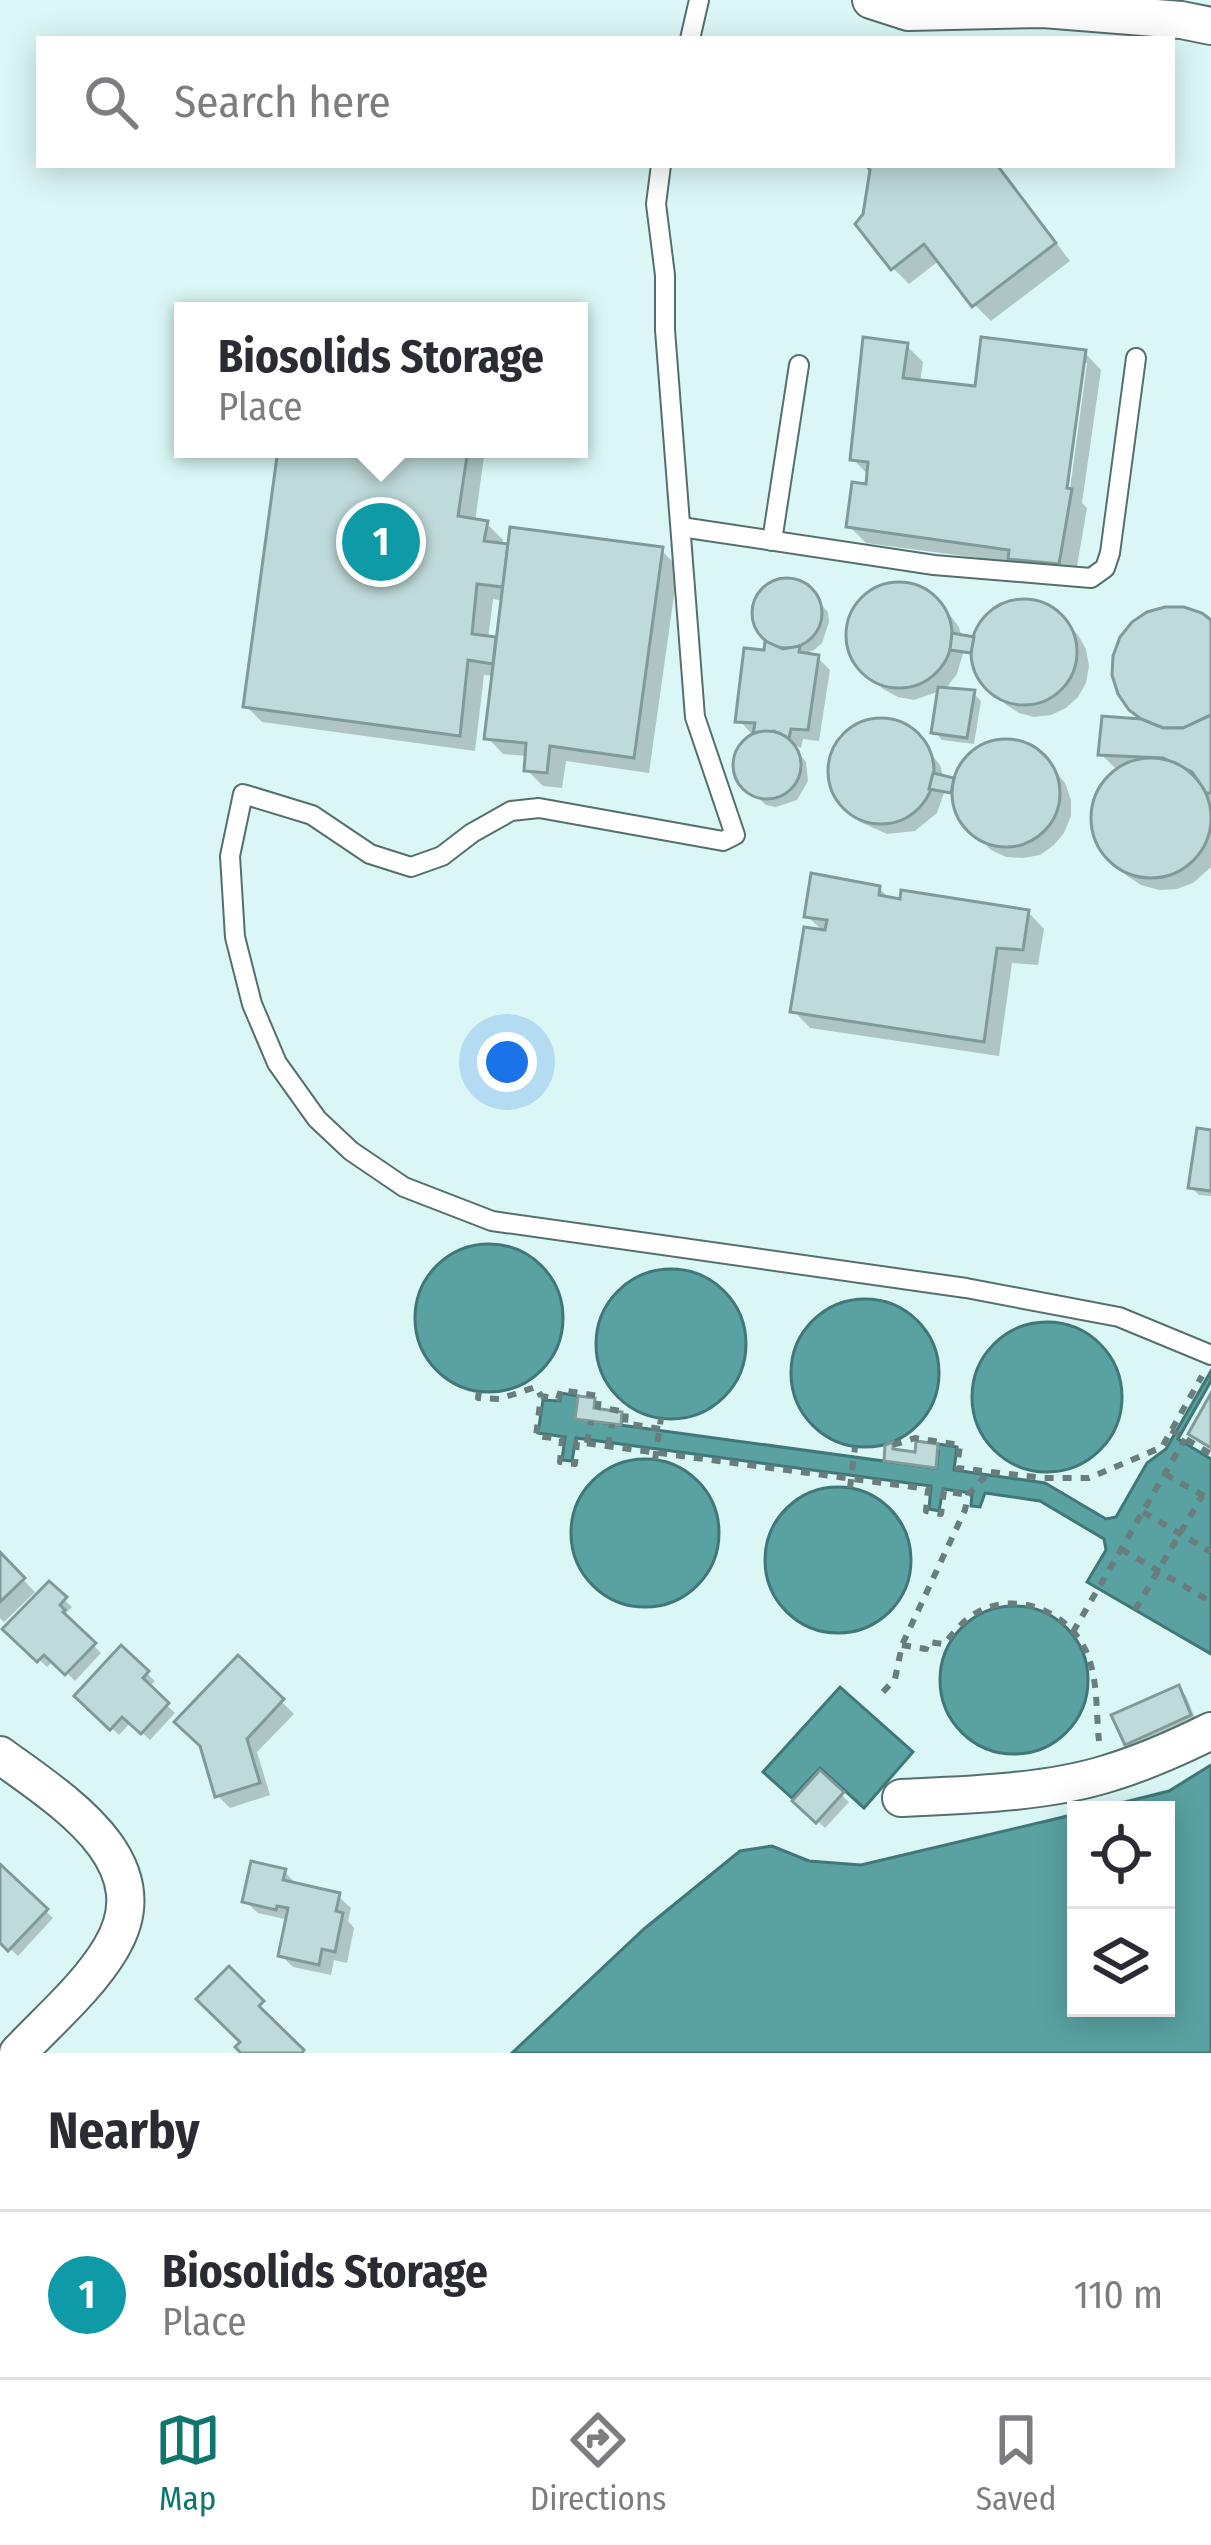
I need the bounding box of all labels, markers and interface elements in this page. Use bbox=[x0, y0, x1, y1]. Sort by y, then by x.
search box bbox=[36, 36, 1175, 168]
icon: search bbox=[78, 69, 144, 135]
text: Search here bbox=[174, 75, 391, 129]
popup bbox=[174, 302, 588, 458]
text: Biosolids Storage bbox=[218, 330, 544, 384]
text: Place bbox=[218, 384, 303, 430]
pin: 1 bbox=[342, 497, 420, 587]
your location bbox=[477, 1032, 537, 1092]
map controls bbox=[1067, 1801, 1175, 2017]
button: locate bbox=[1067, 1801, 1175, 1909]
button: layers bbox=[1067, 1909, 1175, 2017]
text: Nearby bbox=[48, 2100, 200, 2162]
text: Biosolids Storage bbox=[162, 2245, 488, 2299]
text: 1 bbox=[79, 2272, 95, 2318]
text: 110 m bbox=[1074, 2272, 1163, 2318]
text: Place bbox=[162, 2299, 246, 2345]
tab: Map bbox=[155, 2407, 221, 2519]
tab: Directions bbox=[530, 2407, 666, 2519]
tab: Saved bbox=[976, 2407, 1056, 2519]

